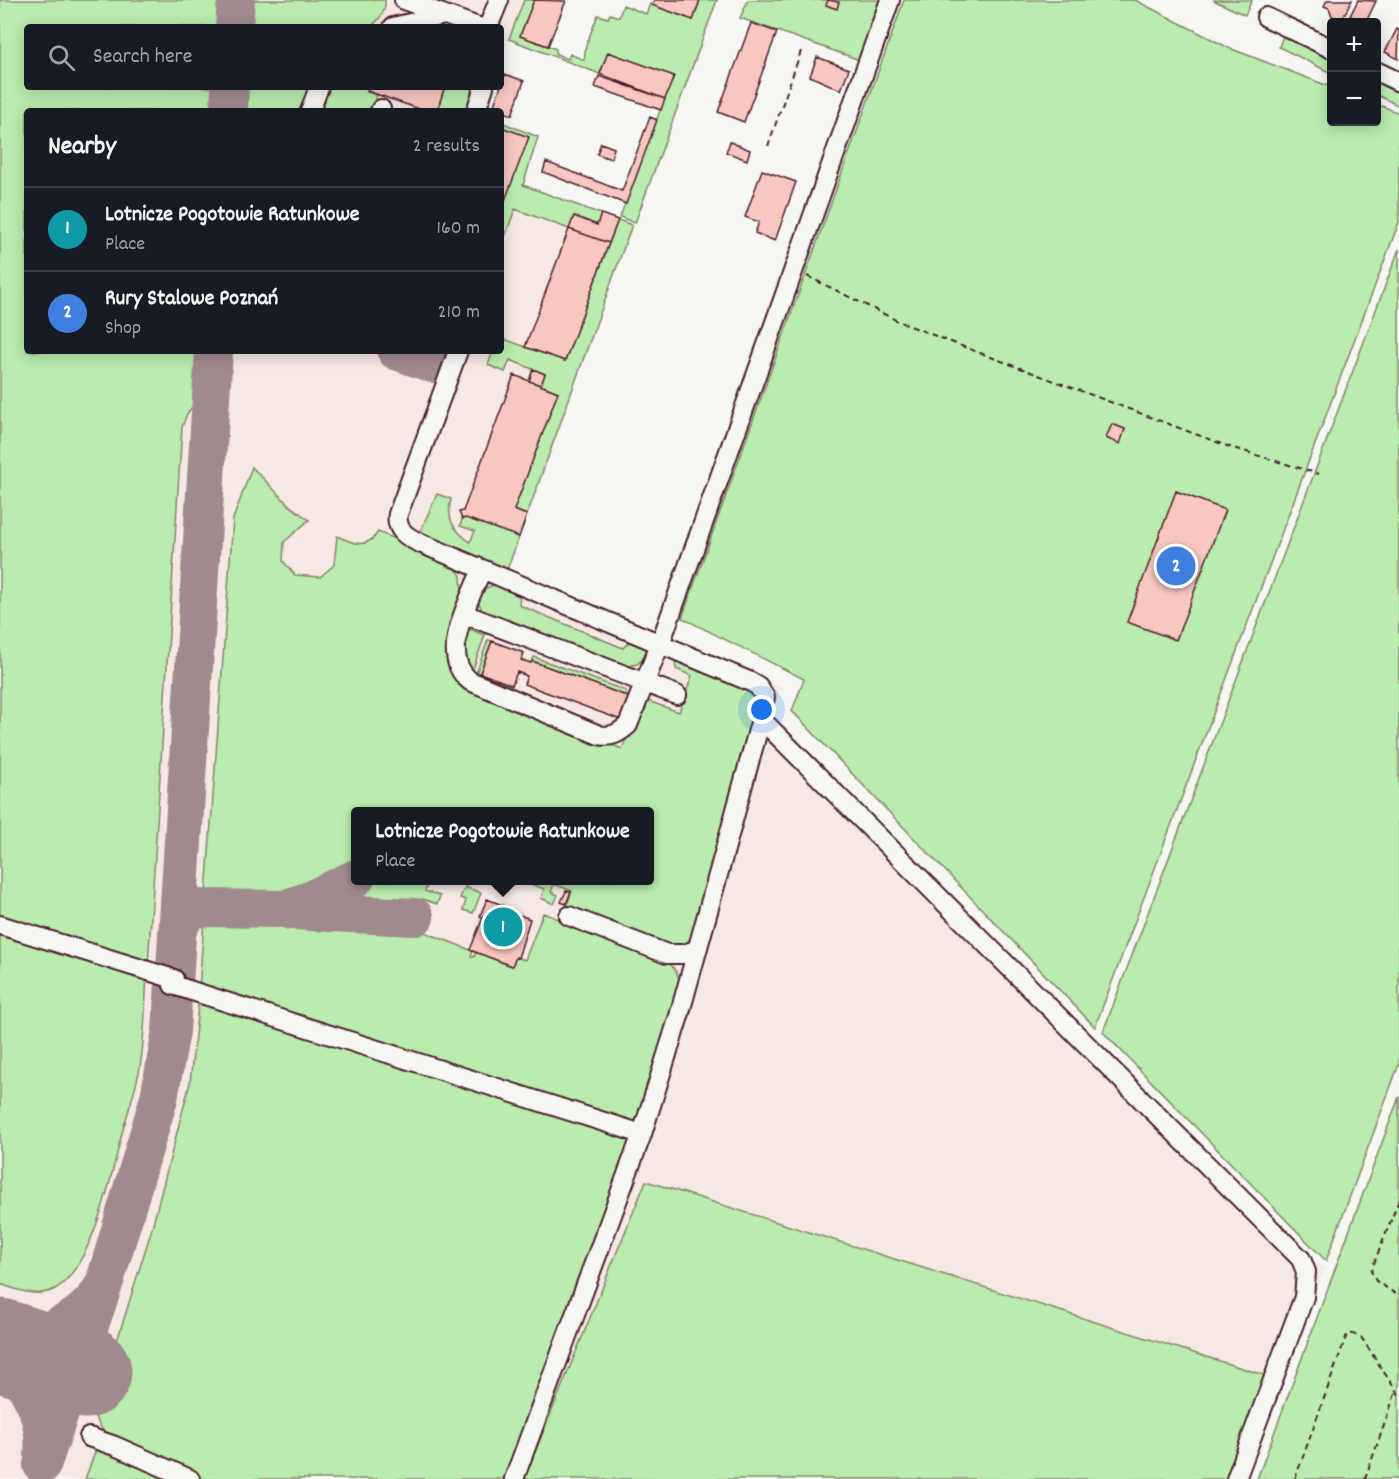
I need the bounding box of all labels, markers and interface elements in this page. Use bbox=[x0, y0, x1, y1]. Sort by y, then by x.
map controls bbox=[1327, 18, 1381, 126]
button: + bbox=[1327, 18, 1381, 72]
search box bbox=[24, 24, 504, 90]
icon: search bbox=[45, 41, 78, 74]
text: Search here bbox=[93, 42, 192, 73]
button: − bbox=[1327, 72, 1381, 126]
text: Nearby bbox=[48, 129, 116, 166]
text: 2 results bbox=[413, 133, 480, 161]
text: Lotnicze Pogotowie Ratunkowe bbox=[105, 200, 360, 231]
text: 1 bbox=[65, 215, 70, 243]
text: 160 m bbox=[437, 215, 480, 243]
text: Place bbox=[105, 231, 145, 259]
text: Rury Stalowe Poznań bbox=[105, 284, 278, 315]
text: 2 bbox=[63, 299, 72, 327]
text: 210 m bbox=[438, 299, 480, 327]
text: Shop bbox=[105, 315, 141, 343]
pin: 2 bbox=[1156, 544, 1196, 588]
your location bbox=[747, 695, 776, 724]
popup bbox=[351, 807, 654, 885]
text: Lotnicze Pogotowie Ratunkowe bbox=[375, 817, 630, 848]
text: Place bbox=[375, 848, 415, 876]
pin: 1 bbox=[484, 904, 522, 950]

